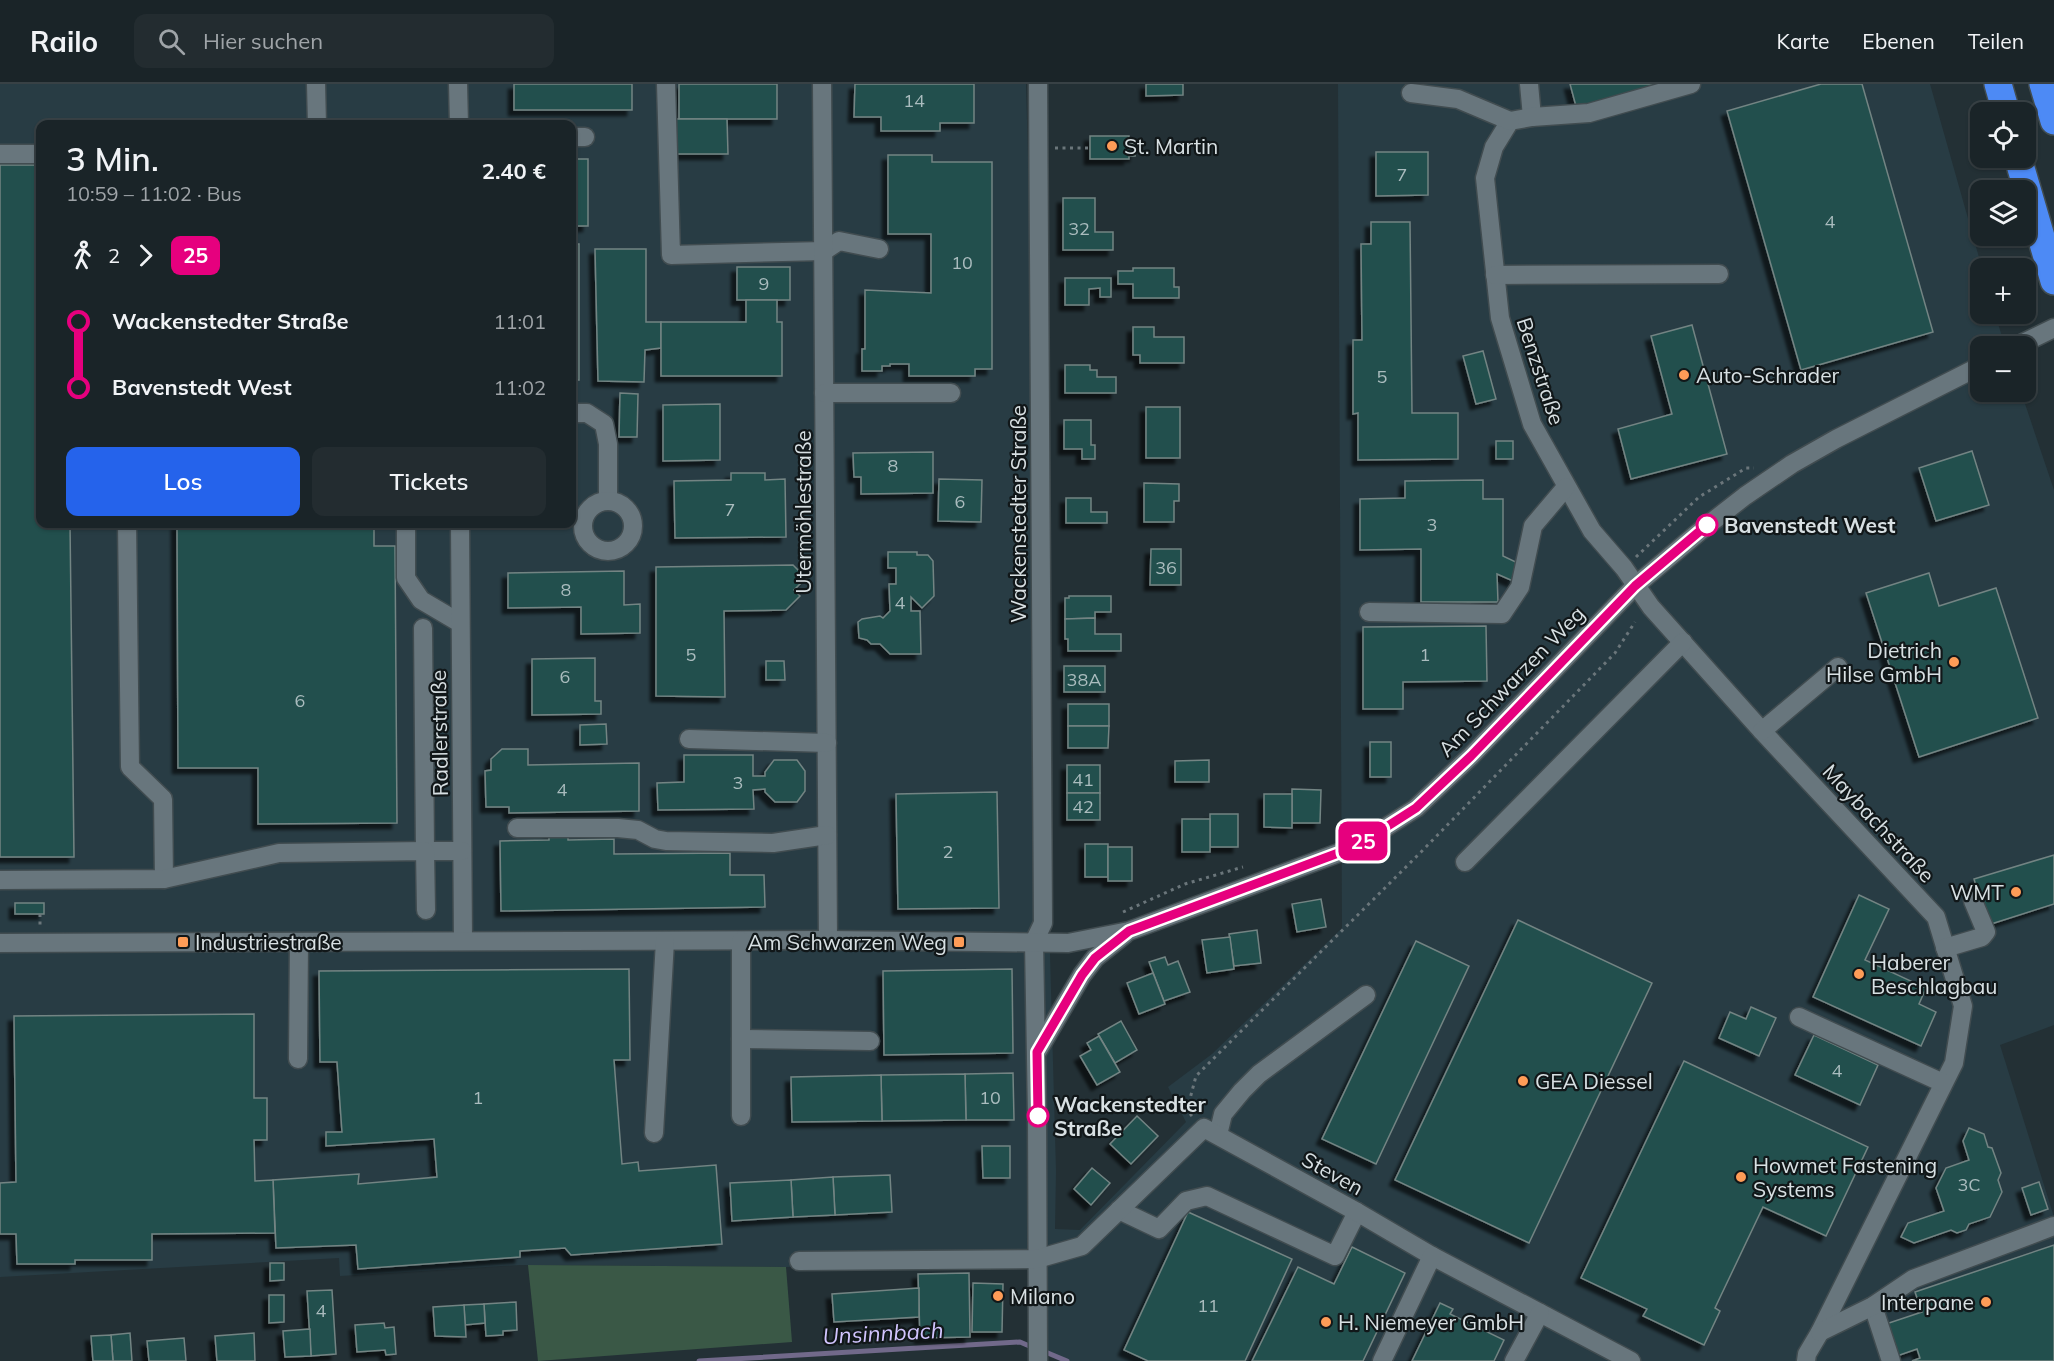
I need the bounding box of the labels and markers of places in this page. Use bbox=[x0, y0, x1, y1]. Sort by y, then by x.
place label: St. Martin bbox=[1124, 133, 1218, 159]
marker: St. Martin bbox=[1105, 139, 1119, 153]
place label: Auto-Schrader bbox=[1696, 362, 1840, 388]
marker: Auto-Schrader bbox=[1677, 368, 1691, 382]
place label: Bavenstedt West bbox=[1724, 512, 1895, 538]
marker: Bavenstedt West bbox=[1696, 514, 1718, 536]
place label: Dietrich Hilse GmbH bbox=[1826, 637, 1942, 687]
marker: Dietrich Hilse GmbH bbox=[1947, 655, 1961, 669]
place label: WMT bbox=[1950, 879, 2004, 905]
marker: WMT bbox=[2009, 885, 2023, 899]
place label: Industriestraße bbox=[195, 929, 342, 955]
place label: Am Schwarzen Weg bbox=[748, 929, 947, 955]
marker: Industriestraße bbox=[176, 935, 190, 949]
marker: Am Schwarzen Weg bbox=[952, 935, 966, 949]
place label: Haberer Beschlagbau bbox=[1871, 949, 1997, 999]
marker: Haberer Beschlagbau bbox=[1852, 967, 1866, 981]
place label: GEA Diessel bbox=[1535, 1068, 1653, 1094]
marker: GEA Diessel bbox=[1516, 1074, 1530, 1088]
place label: Wackenstedter Straße bbox=[1054, 1091, 1207, 1141]
marker: Wackenstedter Straße bbox=[1027, 1105, 1049, 1127]
place label: Howmet Fastening Systems bbox=[1753, 1152, 1937, 1202]
marker: Howmet Fastening Systems bbox=[1734, 1170, 1748, 1184]
place label: Milano bbox=[1010, 1283, 1075, 1309]
marker: Milano bbox=[991, 1289, 1005, 1303]
place label: Interpane bbox=[1881, 1289, 1974, 1315]
marker: Interpane bbox=[1979, 1295, 1993, 1309]
place label: H. Niemeyer GmbH bbox=[1338, 1309, 1524, 1335]
marker: H. Niemeyer GmbH bbox=[1319, 1315, 1333, 1329]

